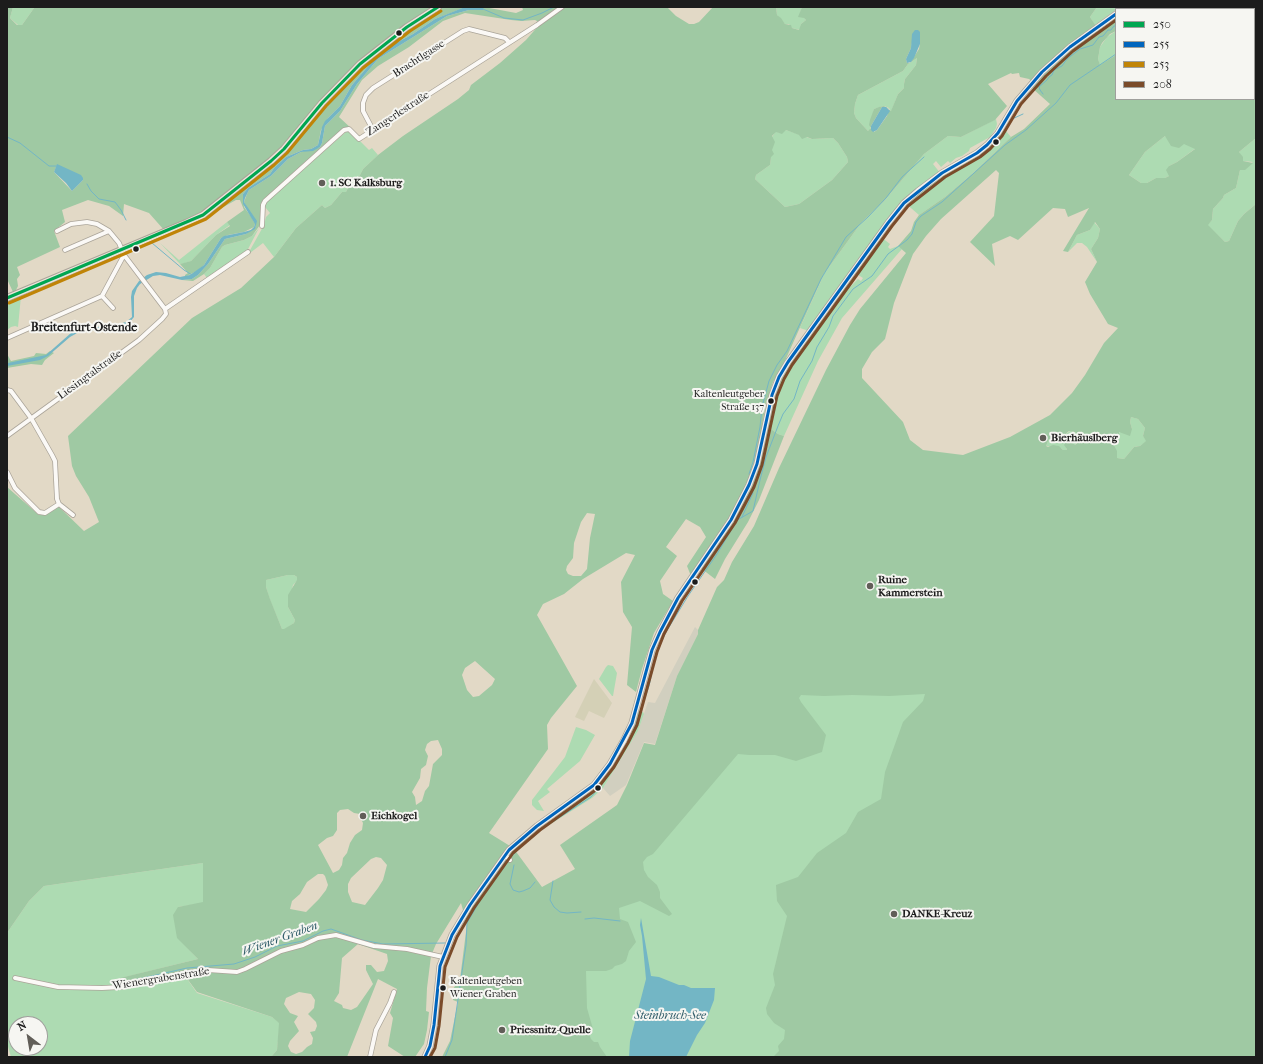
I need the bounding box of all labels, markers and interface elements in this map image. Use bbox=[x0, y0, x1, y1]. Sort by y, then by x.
legend bbox=[1115, 8, 1255, 100]
text: 250 bbox=[1153, 17, 1171, 31]
unlabelled marker bbox=[394, 28, 404, 38]
street label: Brachtlgasse bbox=[391, 37, 447, 81]
text: 255 bbox=[1153, 37, 1169, 51]
text: 253 bbox=[1153, 57, 1169, 71]
text: 208 bbox=[1153, 77, 1172, 91]
street label: Zangerlestraße bbox=[364, 89, 432, 139]
unlabelled marker bbox=[991, 137, 1001, 147]
place label: 1. SC Kalksburg bbox=[330, 176, 402, 190]
marker: 1. SC Kalksburg bbox=[317, 178, 327, 188]
unlabelled marker bbox=[131, 244, 141, 254]
district label: Breitenfurt-Ostende bbox=[31, 321, 137, 335]
street label: Liesingtalstraße bbox=[55, 347, 125, 403]
place label: Kaltenleutgeber Straße 137 bbox=[693, 389, 764, 412]
marker: Kaltenleutgeber Straße 137 bbox=[766, 396, 776, 406]
place label: Bierhäuslberg bbox=[1051, 431, 1118, 445]
marker: Bierhäuslberg bbox=[1038, 433, 1048, 443]
place label: Ruine Kammerstein bbox=[878, 573, 943, 599]
unlabelled marker bbox=[690, 577, 700, 587]
marker: Ruine Kammerstein bbox=[865, 581, 875, 591]
unlabelled marker bbox=[593, 783, 603, 793]
place label: Eichkogel bbox=[371, 809, 417, 823]
marker: Eichkogel bbox=[358, 811, 368, 821]
place label: DANKE-Kreuz bbox=[902, 907, 972, 921]
marker: DANKE-Kreuz bbox=[889, 909, 899, 919]
water label: Wiener Graben bbox=[240, 919, 320, 959]
street label: Wienergrabenstraße bbox=[111, 965, 211, 993]
place label: Kaltenleutgeben Wiener Graben bbox=[450, 976, 522, 1000]
marker: Kaltenleutgeben Wiener Graben bbox=[438, 983, 448, 993]
water label: Steinbruch-See bbox=[634, 1009, 706, 1023]
north arrow bbox=[8, 1016, 48, 1056]
text: N bbox=[15, 1018, 29, 1034]
place label: Priessnitz-Quelle bbox=[510, 1023, 591, 1037]
marker: Priessnitz-Quelle bbox=[497, 1025, 507, 1035]

